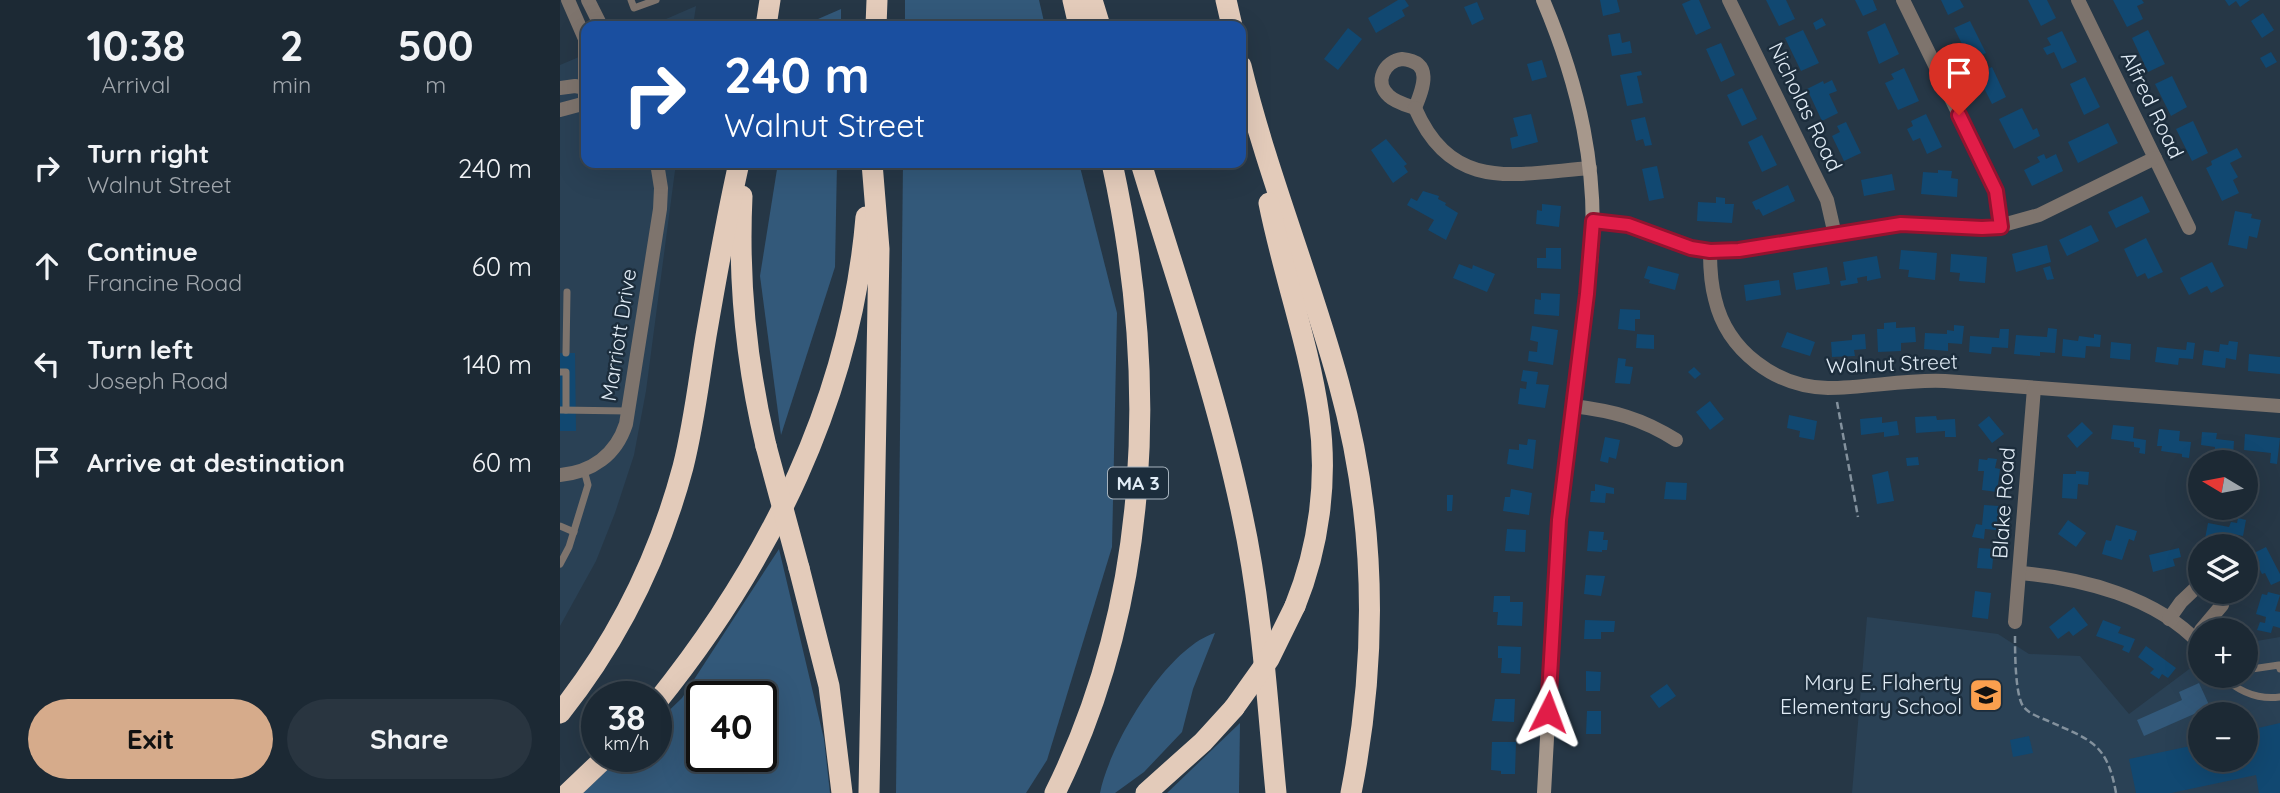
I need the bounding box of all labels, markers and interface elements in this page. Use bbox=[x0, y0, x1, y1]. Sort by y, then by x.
text: 10:38 bbox=[86, 19, 186, 72]
text: 2 bbox=[280, 19, 304, 72]
text: 500 bbox=[398, 19, 474, 72]
street label: Nicholas Road bbox=[1763, 38, 1848, 175]
pin bbox=[1929, 43, 1989, 115]
text: 240 m bbox=[724, 44, 870, 105]
street label: Alfred Road bbox=[2116, 47, 2190, 162]
icon: right bbox=[609, 49, 700, 140]
icon: arrive bbox=[1940, 54, 1978, 92]
text: Arrival bbox=[102, 70, 170, 99]
text: min bbox=[272, 70, 311, 99]
text: m bbox=[425, 70, 446, 99]
text: Walnut Street bbox=[724, 105, 925, 145]
text: Turn right bbox=[87, 137, 209, 170]
icon: right bbox=[28, 149, 66, 187]
text: 240 m bbox=[458, 152, 532, 185]
text: Walnut Street bbox=[87, 170, 232, 199]
text: Continue bbox=[87, 235, 198, 268]
icon: ahead bbox=[28, 247, 66, 285]
text: 60 m bbox=[472, 250, 532, 283]
street label: Marriott Drive bbox=[595, 267, 641, 403]
text: Francine Road bbox=[87, 268, 242, 297]
text: Turn left bbox=[87, 333, 194, 366]
icon: left bbox=[28, 345, 66, 383]
text: 140 m bbox=[463, 348, 532, 381]
street label: Walnut Street bbox=[1826, 348, 1958, 378]
text: Joseph Road bbox=[87, 366, 228, 395]
icon: arrive bbox=[28, 443, 66, 481]
text: Arrive at destination bbox=[87, 446, 345, 479]
text: 60 m bbox=[472, 446, 532, 479]
street label: Blake Road bbox=[1986, 446, 2020, 560]
north arrow bbox=[2188, 450, 2258, 520]
map controls bbox=[2188, 450, 2258, 772]
road number: MA 3 bbox=[1108, 468, 1168, 498]
button: layers bbox=[2188, 534, 2258, 604]
button: + bbox=[2188, 618, 2258, 688]
place label: Mary E. Flaherty Elementary School bbox=[1780, 669, 1962, 719]
position arrow bbox=[1511, 675, 1585, 749]
school or university icon: Mary E. Flaherty Elementary School bbox=[1967, 676, 2005, 714]
speed limit sign: 40 bbox=[686, 681, 777, 772]
text: 38 bbox=[608, 695, 645, 739]
button: Exit bbox=[28, 699, 273, 779]
button: Share bbox=[287, 699, 532, 779]
button: − bbox=[2188, 702, 2258, 772]
text: km/h bbox=[604, 732, 649, 755]

